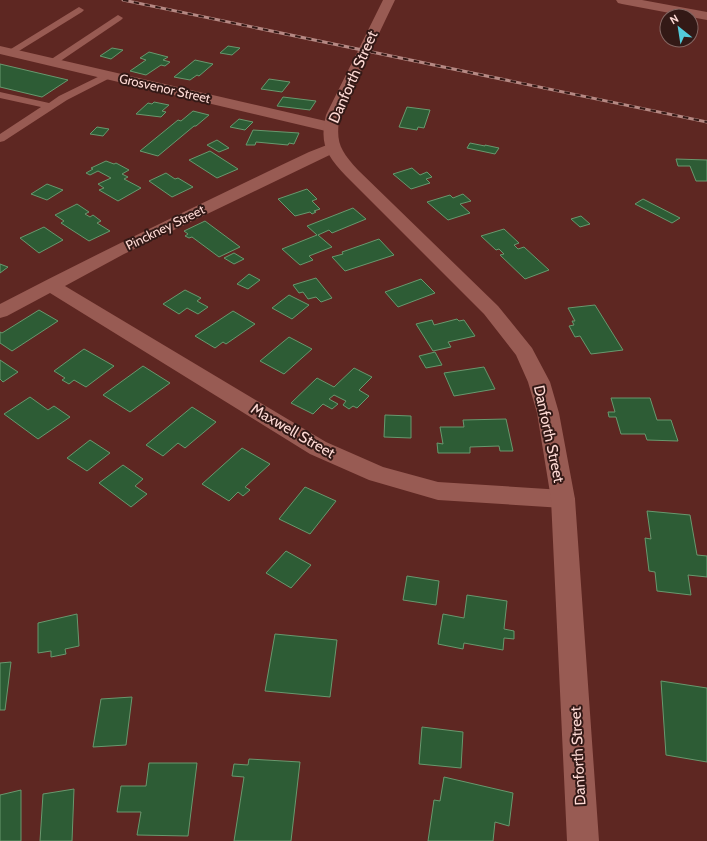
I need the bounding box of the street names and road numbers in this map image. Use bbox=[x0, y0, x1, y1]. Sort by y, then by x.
street label: Danforth Street bbox=[325, 28, 381, 126]
street label: Grosvenor Street bbox=[118, 70, 213, 106]
street label: Pinckney Street bbox=[123, 201, 208, 253]
street label: Danforth Street bbox=[530, 384, 568, 484]
street label: Maxwell Street bbox=[248, 400, 338, 462]
street label: Danforth Street bbox=[566, 706, 590, 806]

